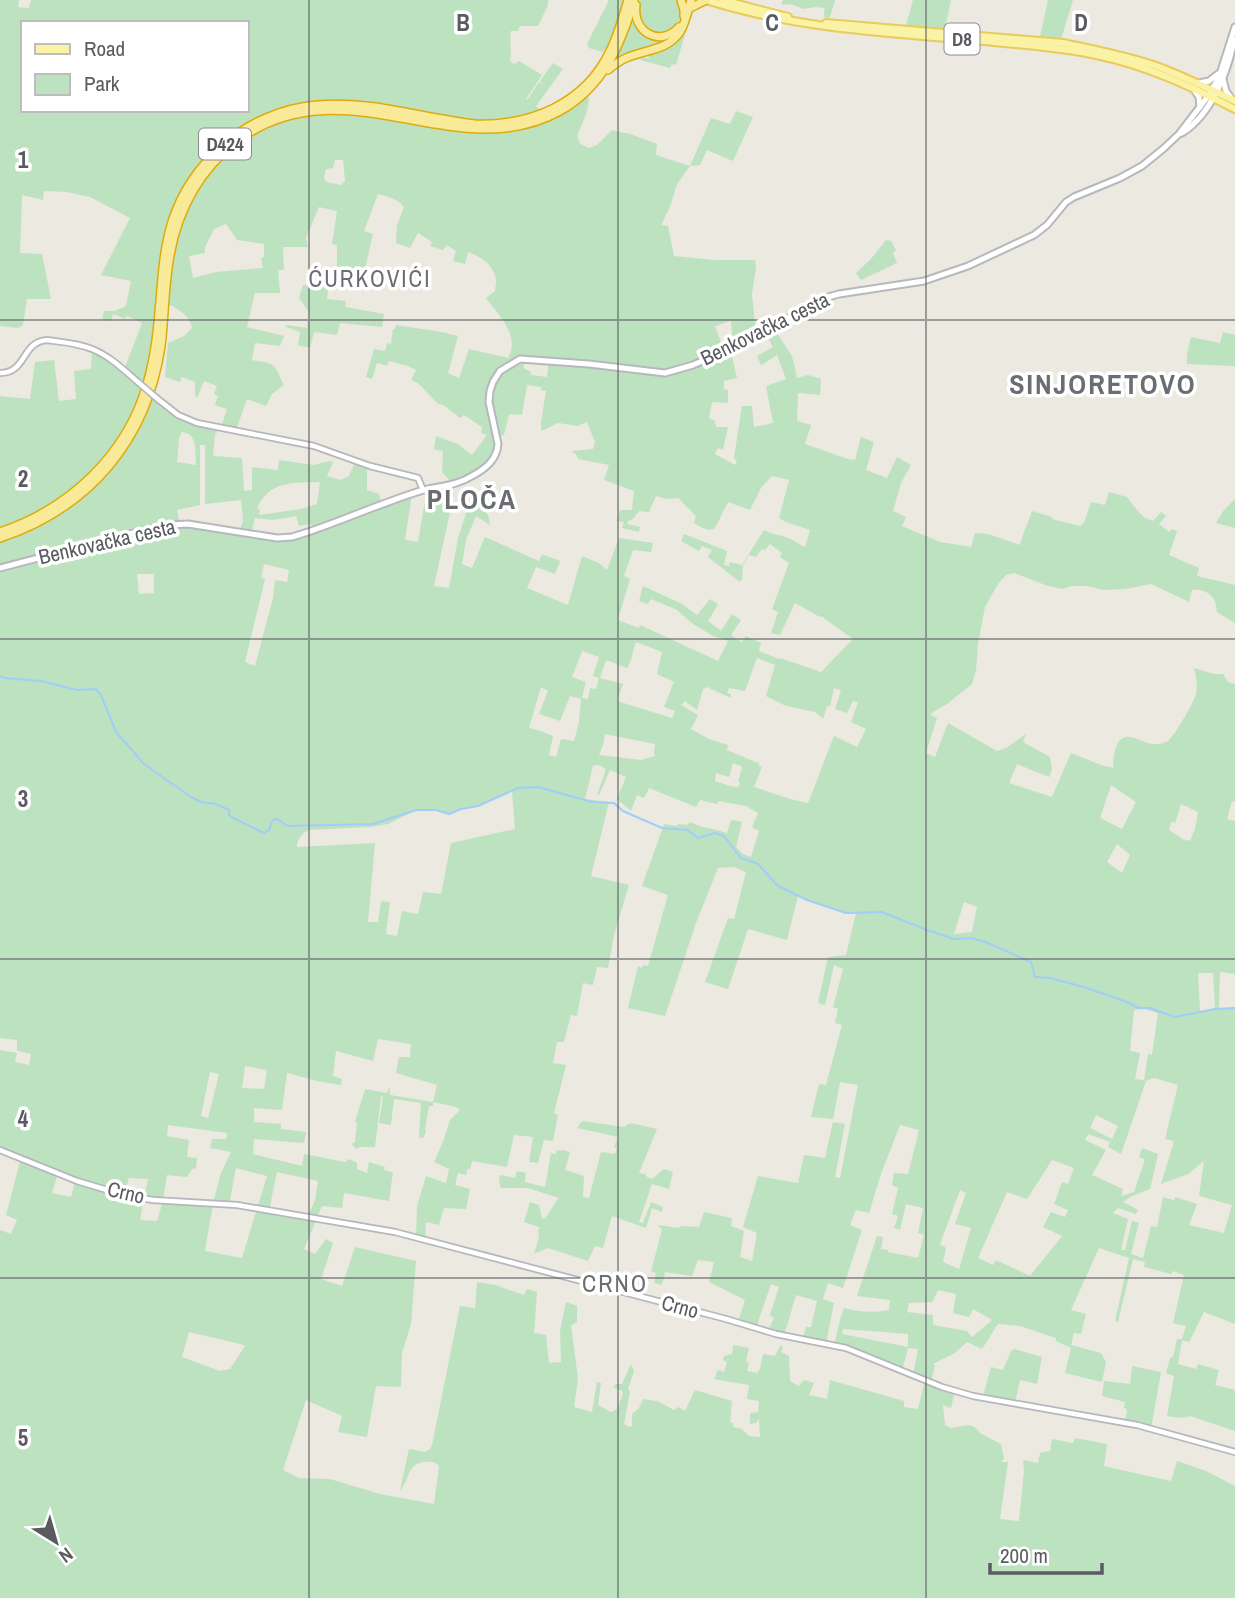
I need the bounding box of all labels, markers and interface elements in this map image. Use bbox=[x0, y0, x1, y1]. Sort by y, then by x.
text: B bbox=[456, 7, 470, 38]
text: C bbox=[765, 7, 779, 38]
text: D bbox=[1074, 7, 1088, 38]
legend bbox=[21, 21, 248, 112]
road number: D8 bbox=[944, 23, 979, 54]
text: Road bbox=[84, 34, 125, 63]
text: Park bbox=[84, 69, 120, 98]
road number: D424 bbox=[199, 128, 251, 160]
text: 1 bbox=[18, 144, 29, 175]
district label: ĆURKOVIĆI bbox=[309, 263, 431, 294]
street label: Benkovačka cesta bbox=[696, 285, 834, 372]
district label: SINJORETOVO bbox=[1009, 365, 1197, 403]
text: 2 bbox=[18, 463, 28, 494]
district label: PLOČA bbox=[427, 480, 517, 518]
street label: Benkovačka cesta bbox=[36, 512, 179, 571]
text: 3 bbox=[18, 783, 28, 814]
text: 4 bbox=[18, 1103, 29, 1134]
street label: Crno bbox=[105, 1174, 148, 1211]
district label: CRNO bbox=[582, 1267, 648, 1299]
street label: Crno bbox=[658, 1288, 702, 1325]
text: 5 bbox=[18, 1422, 28, 1453]
north arrow bbox=[21, 1507, 91, 1577]
scale bar bbox=[990, 1532, 1102, 1576]
text: 200 m bbox=[1000, 1541, 1048, 1570]
text: N bbox=[54, 1542, 79, 1569]

